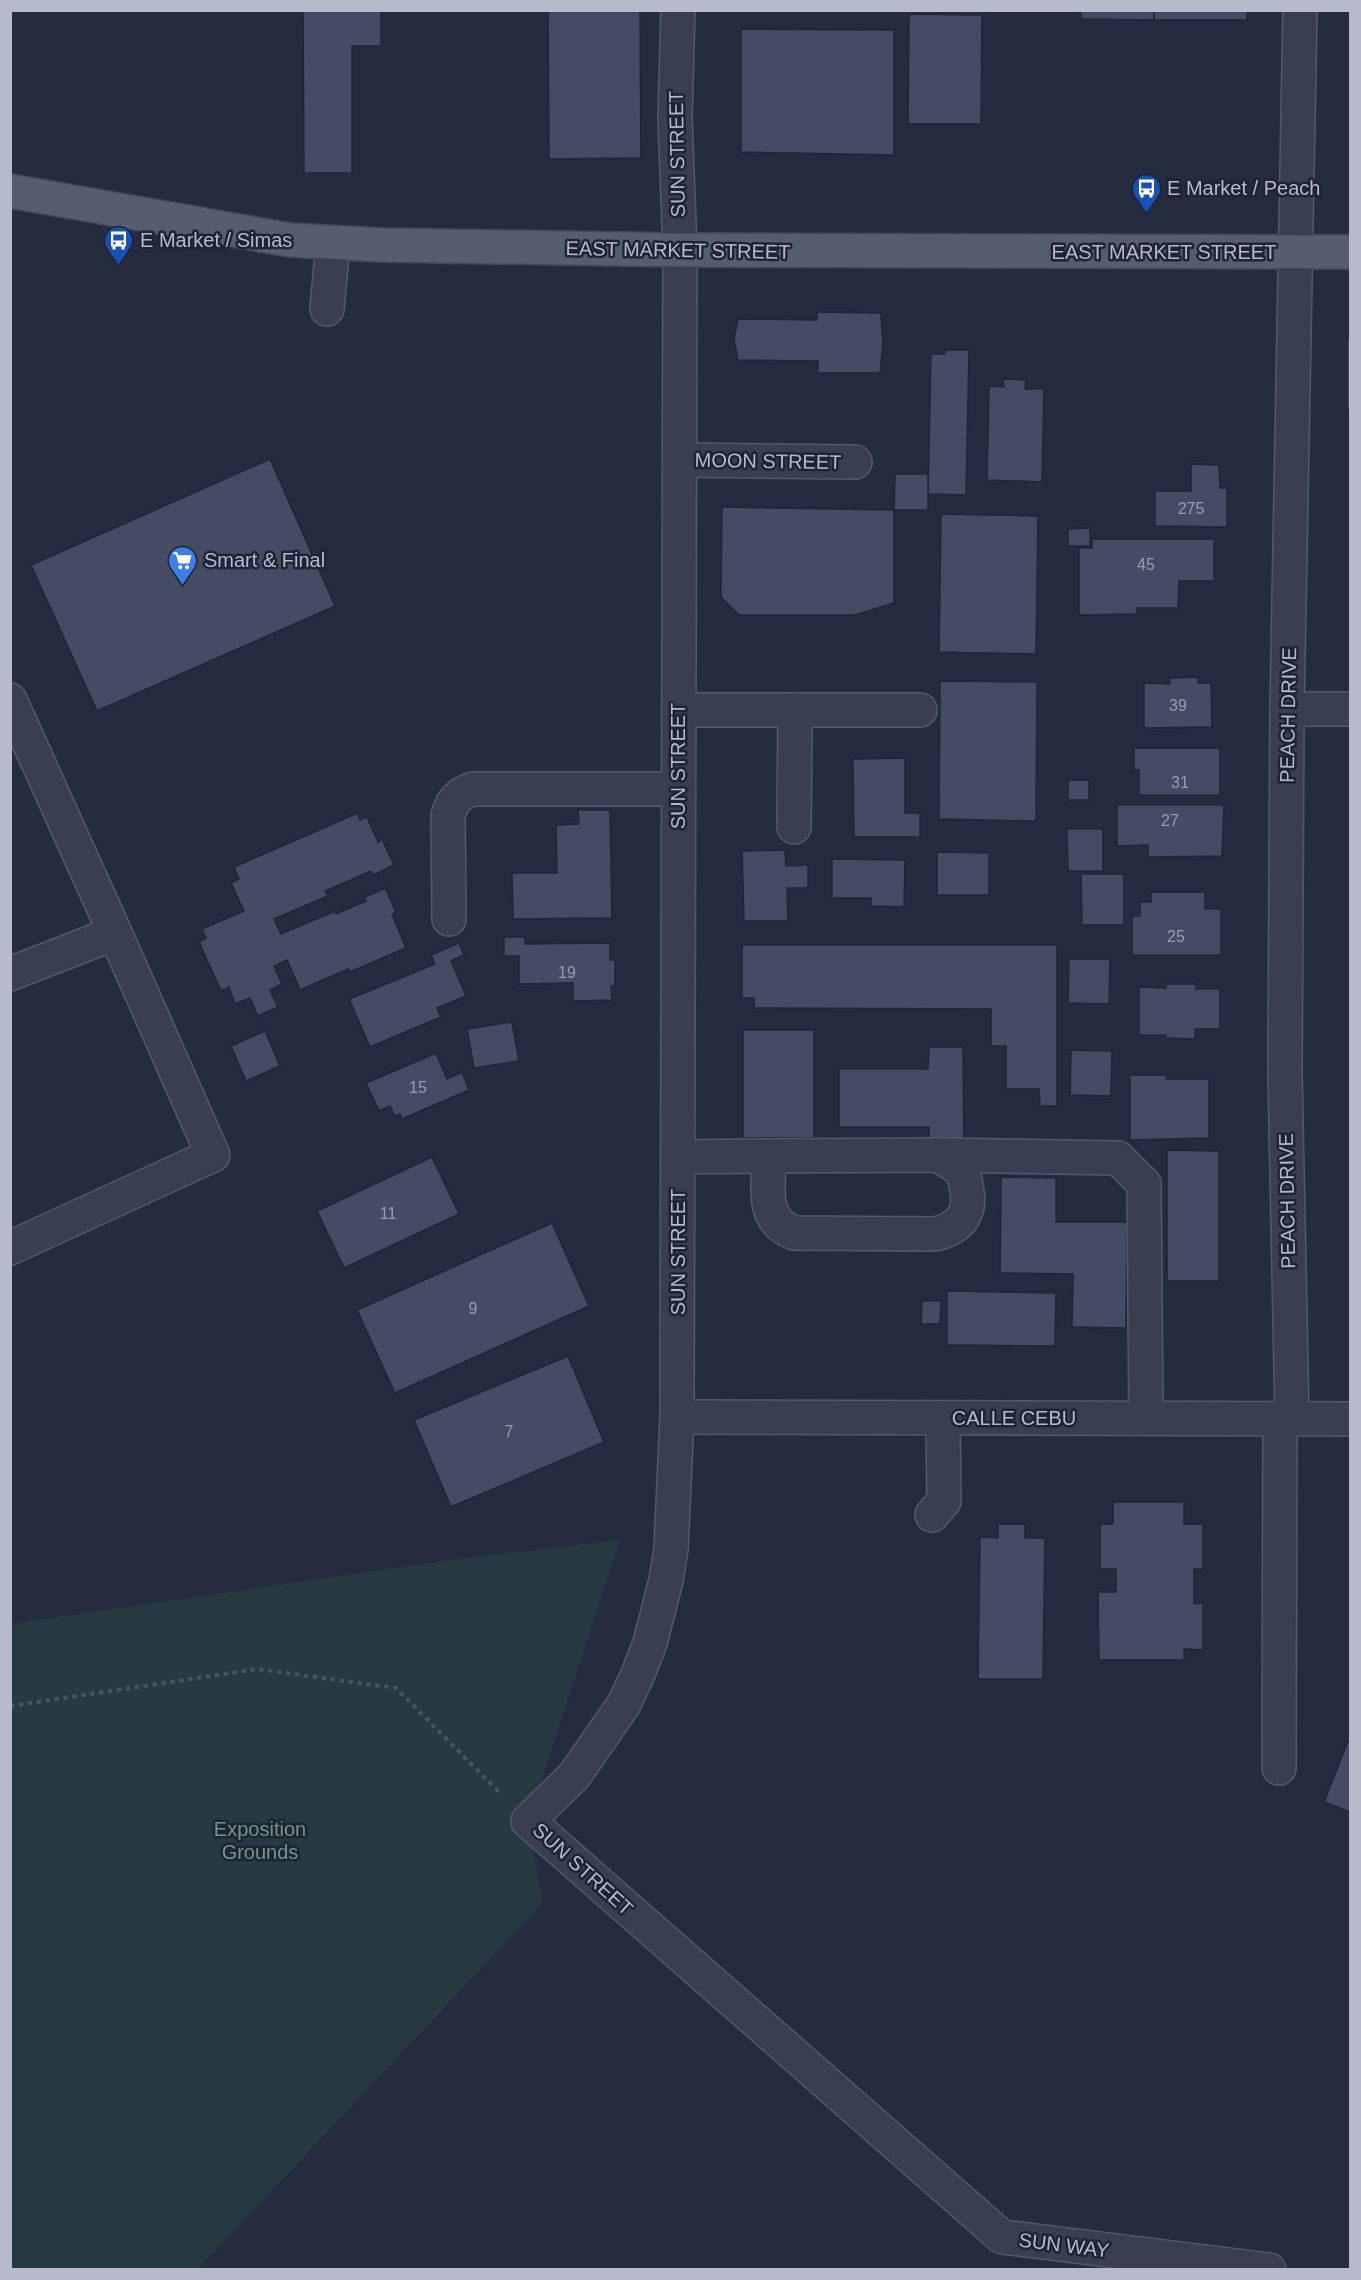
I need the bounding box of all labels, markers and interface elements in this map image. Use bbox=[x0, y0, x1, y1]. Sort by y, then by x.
street label: SUN STREET bbox=[665, 90, 689, 218]
bus stop icon: E Market / Peach bbox=[1130, 172, 1162, 214]
place label: E Market / Peach bbox=[1167, 177, 1320, 199]
bus stop icon: E Market / Simas bbox=[103, 224, 135, 266]
place label: E Market / Simas bbox=[140, 229, 292, 251]
street label: EAST MARKET STREET bbox=[565, 237, 791, 263]
street label: EAST MARKET STREET bbox=[1052, 241, 1276, 263]
street label: MOON STREET bbox=[694, 449, 842, 473]
house number: 275 bbox=[1178, 500, 1204, 517]
supermarket icon: Smart & Final bbox=[167, 544, 199, 586]
place label: Smart & Final bbox=[204, 549, 325, 571]
house number: 45 bbox=[1137, 556, 1155, 573]
street label: PEACH DRIVE bbox=[1276, 647, 1300, 783]
house number: 39 bbox=[1169, 697, 1187, 714]
street label: SUN STREET bbox=[667, 703, 689, 829]
house number: 31 bbox=[1171, 774, 1189, 791]
house number: 27 bbox=[1161, 812, 1179, 829]
house number: 25 bbox=[1167, 928, 1185, 945]
house number: 19 bbox=[558, 964, 576, 981]
house number: 15 bbox=[409, 1079, 427, 1096]
street label: PEACH DRIVE bbox=[1275, 1133, 1299, 1269]
street label: SUN STREET bbox=[667, 1189, 689, 1315]
house number: 11 bbox=[380, 1205, 396, 1222]
house number: 9 bbox=[469, 1300, 478, 1317]
street label: CALLE CEBU bbox=[952, 1407, 1076, 1429]
house number: 7 bbox=[505, 1423, 514, 1440]
park label: Exposition Grounds bbox=[214, 1818, 306, 1863]
street label: SUN STREET bbox=[529, 1818, 637, 1920]
street label: SUN WAY bbox=[1017, 2229, 1111, 2261]

